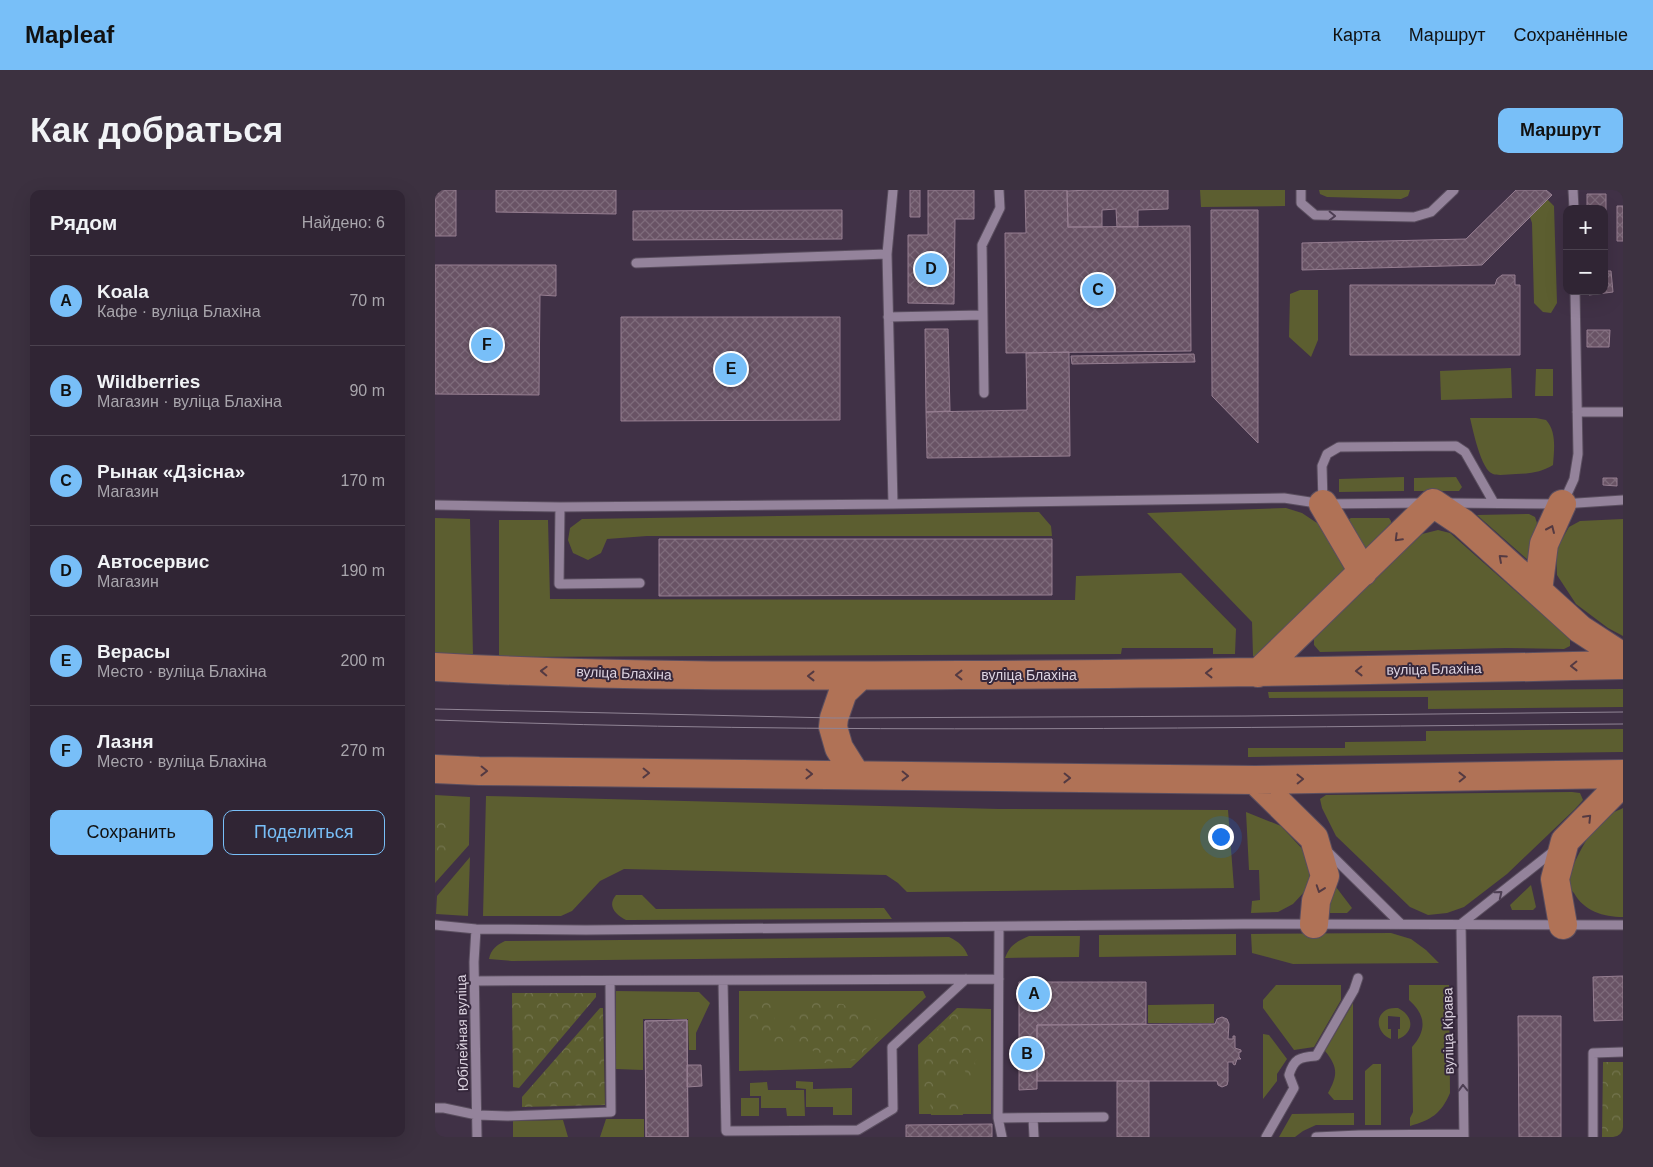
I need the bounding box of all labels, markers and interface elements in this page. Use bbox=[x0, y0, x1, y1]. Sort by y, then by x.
text: Mapleaf bbox=[25, 21, 114, 48]
text: Карта bbox=[1333, 25, 1381, 45]
text: Маршрут bbox=[1409, 25, 1485, 45]
text: Сохранённые bbox=[1513, 25, 1628, 45]
button: Маршрут bbox=[1498, 108, 1623, 153]
text: Как добраться bbox=[30, 110, 283, 149]
map controls bbox=[1563, 205, 1608, 295]
button: + bbox=[1563, 205, 1608, 250]
one-way arrow bbox=[1329, 210, 1337, 221]
text: Рядом bbox=[50, 211, 117, 234]
text: Найдено: 6 bbox=[302, 214, 385, 231]
pin: D bbox=[915, 250, 947, 288]
button: − bbox=[1563, 250, 1608, 295]
pin: C bbox=[1082, 271, 1114, 309]
text: Koala bbox=[97, 281, 149, 302]
text: A bbox=[60, 292, 72, 309]
text: 70 m bbox=[349, 292, 385, 309]
text: Кафе · вуліца Блахіна bbox=[97, 303, 261, 320]
pin: F bbox=[471, 326, 503, 364]
pin: E bbox=[715, 350, 747, 388]
text: Wildberries bbox=[97, 371, 200, 392]
text: B bbox=[60, 382, 72, 399]
text: 90 m bbox=[349, 382, 385, 399]
text: Магазин · вуліца Блахіна bbox=[97, 393, 282, 410]
text: Рынак «Дзісна» bbox=[97, 461, 245, 482]
text: C bbox=[60, 472, 72, 489]
text: 170 m bbox=[341, 472, 385, 489]
text: Магазин bbox=[97, 483, 159, 500]
one-way arrow bbox=[1545, 525, 1555, 534]
one-way arrow bbox=[1395, 532, 1404, 541]
text: Автосервис bbox=[97, 551, 209, 572]
one-way arrow bbox=[1498, 555, 1507, 564]
text: D bbox=[60, 562, 72, 579]
text: 190 m bbox=[341, 562, 385, 579]
text: Магазин bbox=[97, 573, 159, 590]
text: Верасы bbox=[97, 641, 170, 662]
text: E bbox=[61, 652, 71, 669]
text: 200 m bbox=[341, 652, 385, 669]
street label: вуліца Блахіна bbox=[1386, 660, 1482, 678]
one-way arrow bbox=[1570, 661, 1578, 671]
text: Место · вуліца Блахіна bbox=[97, 663, 267, 680]
street label: вуліца Блахіна bbox=[576, 663, 672, 683]
one-way arrow bbox=[1355, 665, 1363, 676]
one-way arrow bbox=[540, 666, 548, 676]
street label: вуліца Блахіна bbox=[981, 667, 1077, 683]
one-way arrow bbox=[1205, 668, 1213, 678]
one-way arrow bbox=[955, 670, 963, 680]
one-way arrow bbox=[807, 671, 815, 681]
text: Лазня bbox=[97, 731, 154, 752]
text: F bbox=[61, 742, 71, 759]
text: 270 m bbox=[341, 742, 385, 759]
text: Место · вуліца Блахіна bbox=[97, 753, 267, 770]
one-way arrow bbox=[480, 766, 488, 776]
one-way arrow bbox=[642, 768, 650, 778]
one-way arrow bbox=[805, 769, 813, 780]
one-way arrow bbox=[901, 770, 909, 781]
one-way arrow bbox=[1063, 772, 1071, 783]
one-way arrow bbox=[1458, 772, 1466, 782]
one-way arrow bbox=[1296, 774, 1304, 784]
button: Сохранить bbox=[50, 810, 213, 855]
button: Поделиться bbox=[223, 810, 385, 855]
one-way arrow bbox=[1582, 815, 1591, 824]
your location bbox=[1208, 824, 1234, 850]
one-way arrow bbox=[1316, 884, 1326, 893]
one-way arrow bbox=[1494, 891, 1503, 900]
street label: Юбілейная вуліца bbox=[453, 974, 471, 1092]
pin: A bbox=[1018, 975, 1050, 1013]
street label: вуліца Кірава bbox=[1439, 987, 1457, 1074]
pin: B bbox=[1011, 1035, 1043, 1073]
one-way arrow bbox=[1458, 1084, 1468, 1092]

